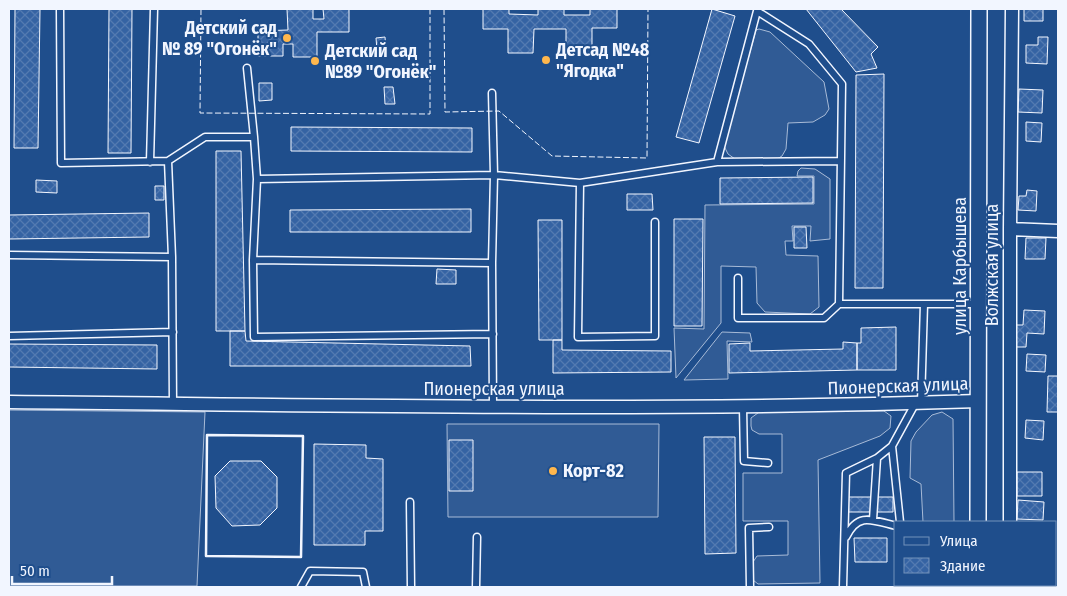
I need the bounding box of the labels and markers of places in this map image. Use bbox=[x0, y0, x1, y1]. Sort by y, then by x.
place label: Детский сад № 89 "Огонёк" bbox=[162, 17, 277, 60]
marker: Детский сад № 89 "Огонёк" bbox=[281, 32, 293, 44]
place label: Детсад №48 "Ягодка" bbox=[555, 39, 650, 82]
place label: Детский сад №89 "Огонёк" bbox=[324, 40, 436, 83]
marker: Детсад №48 "Ягодка" bbox=[540, 54, 552, 66]
marker: Детский сад №89 "Огонёк" bbox=[309, 55, 321, 67]
place label: Корт-82 bbox=[563, 460, 624, 482]
marker: Корт-82 bbox=[547, 465, 559, 477]

